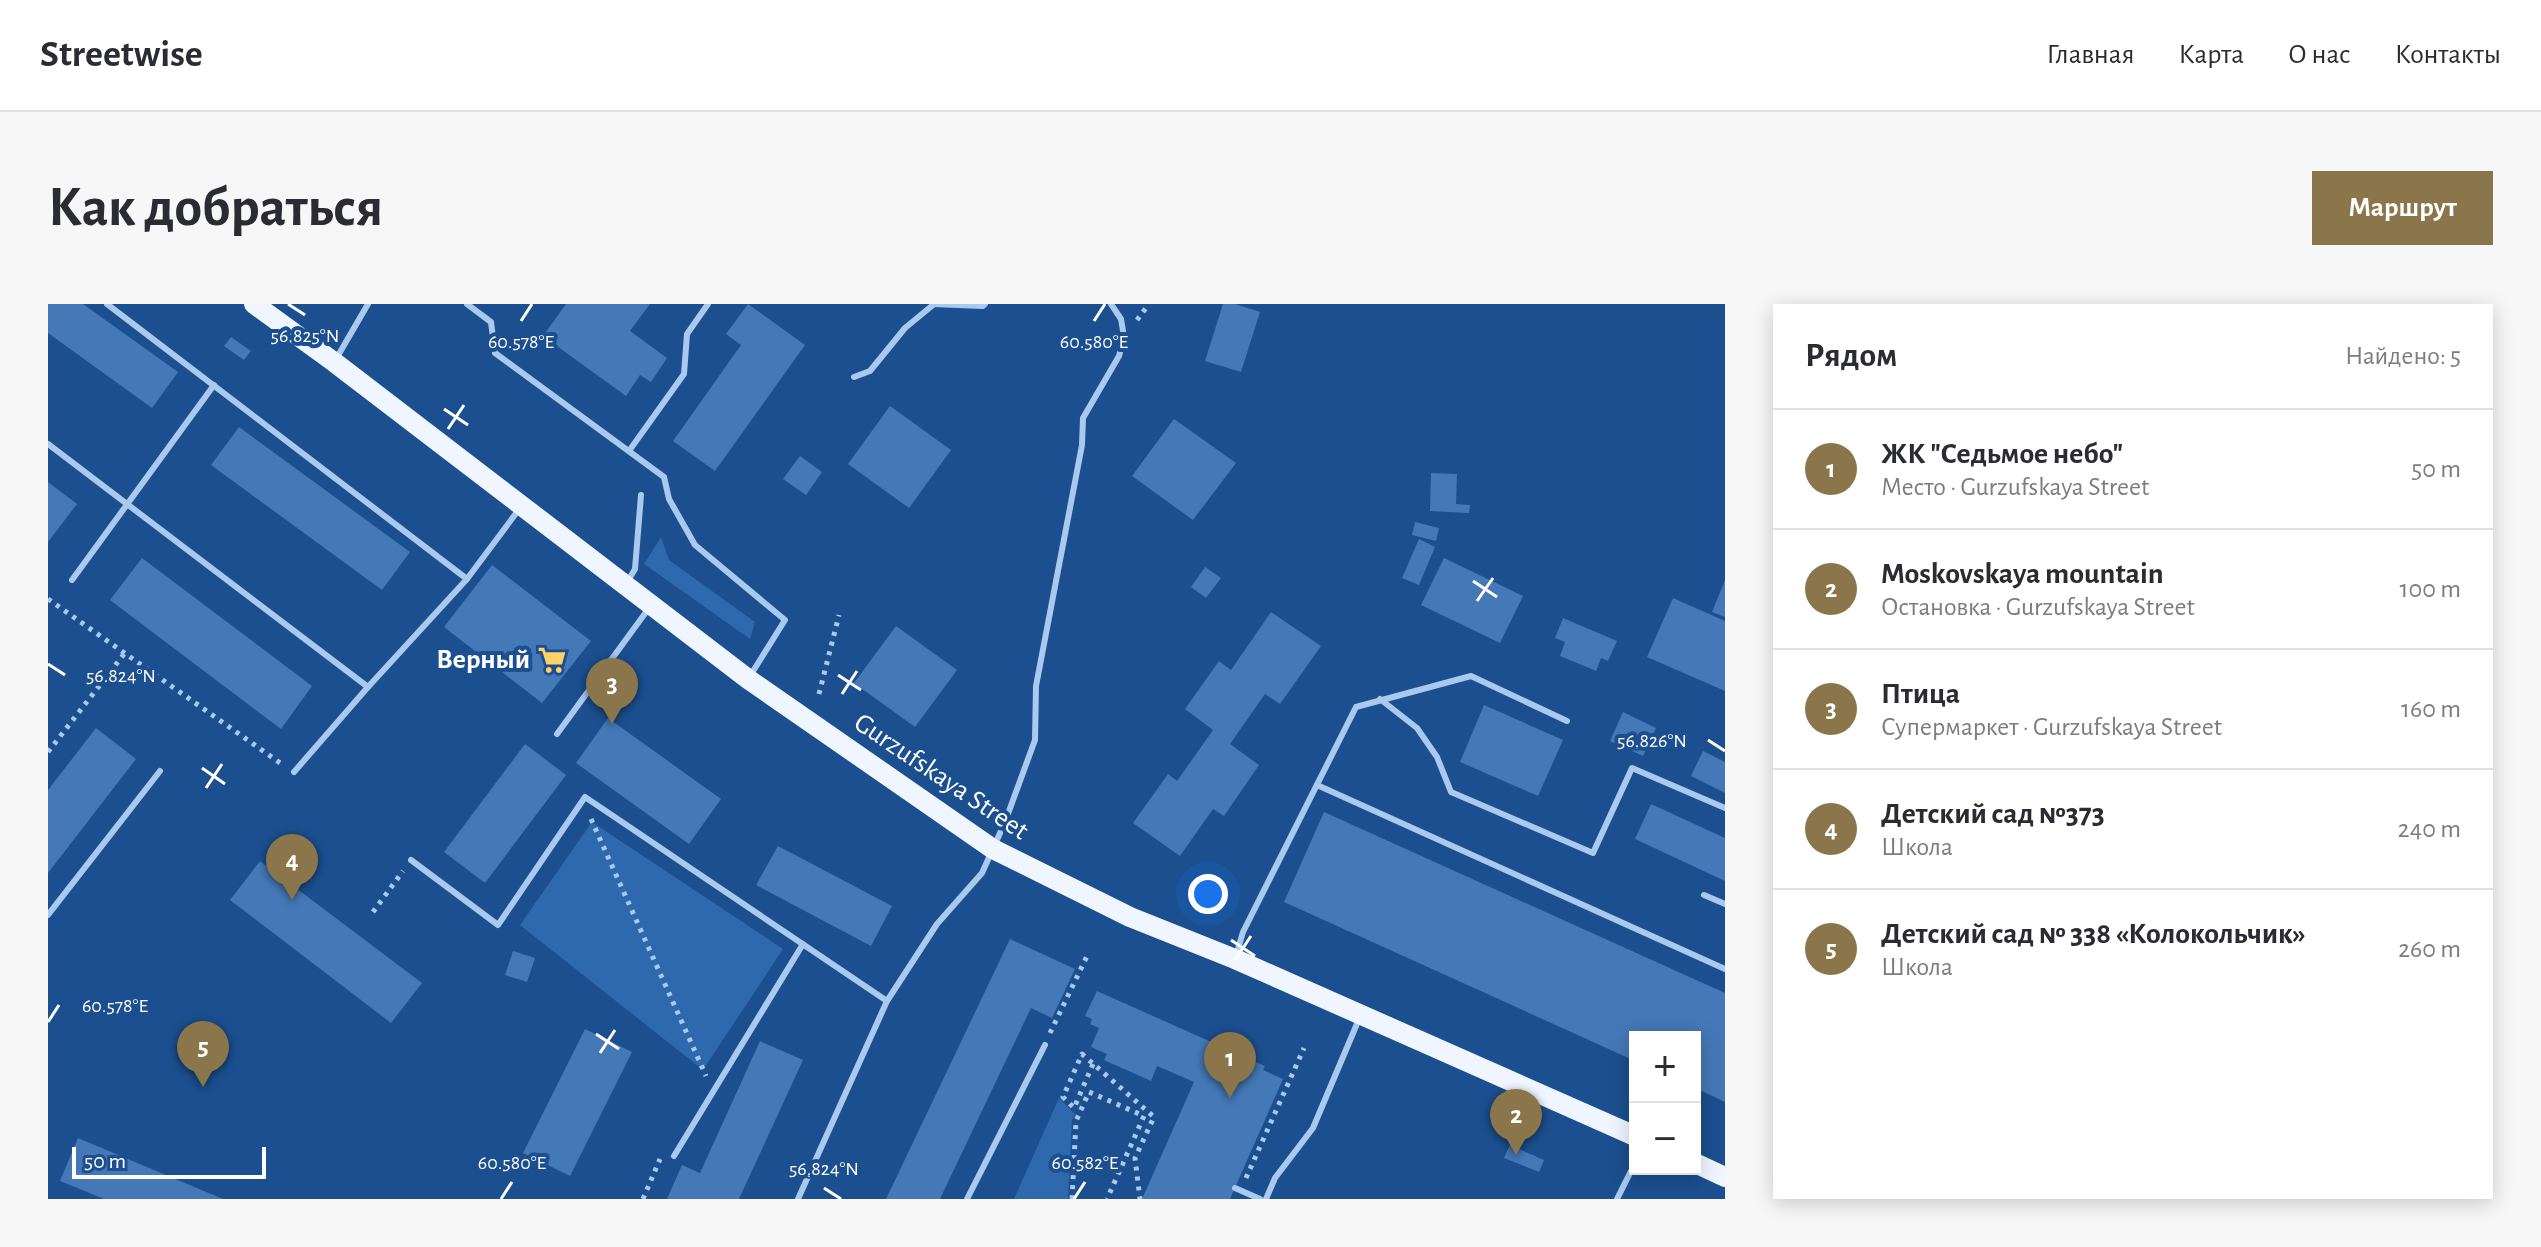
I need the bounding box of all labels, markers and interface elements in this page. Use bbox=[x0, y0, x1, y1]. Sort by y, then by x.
text: Streetwise bbox=[40, 36, 203, 74]
text: Главная bbox=[2046, 41, 2134, 69]
text: Карта bbox=[2178, 41, 2244, 69]
text: О нас bbox=[2288, 41, 2351, 69]
text: Контакты bbox=[2395, 41, 2501, 69]
button: Маршрут bbox=[2312, 171, 2493, 245]
text: Как добраться bbox=[48, 180, 383, 236]
text: 56.825°N bbox=[271, 326, 339, 346]
text: 60.578°E bbox=[488, 332, 554, 352]
text: 60.580°E bbox=[1060, 332, 1129, 352]
text: Рядом bbox=[1805, 339, 1897, 373]
text: Найдено: 5 bbox=[2345, 343, 2461, 369]
text: ЖК "Седьмое небо" bbox=[1881, 439, 2123, 469]
text: 1 bbox=[1826, 456, 1836, 482]
text: 50 m bbox=[2411, 456, 2461, 482]
text: Место · Gurzufskaya Street bbox=[1881, 474, 2149, 500]
text: Moskovskaya mountain bbox=[1881, 559, 2164, 589]
text: 2 bbox=[1825, 576, 1837, 602]
text: 100 m bbox=[2400, 576, 2461, 602]
text: Остановка · Gurzufskaya Street bbox=[1881, 594, 2195, 620]
supermarket icon: Верный bbox=[537, 645, 567, 675]
place label: Верный bbox=[436, 646, 530, 674]
pin: 3 bbox=[586, 658, 638, 724]
text: 56.824°N bbox=[86, 666, 156, 686]
text: Птица bbox=[1881, 679, 1960, 709]
text: 3 bbox=[1825, 696, 1837, 722]
text: 160 m bbox=[2401, 696, 2461, 722]
street label: Gurzufskaya Street bbox=[849, 709, 1033, 846]
text: Супермаркет · Gurzufskaya Street bbox=[1881, 714, 2222, 740]
text: 56.826°N bbox=[1617, 731, 1687, 751]
text: Детский сад №373 bbox=[1881, 799, 2105, 829]
text: 4 bbox=[1824, 816, 1838, 842]
text: 240 m bbox=[2398, 816, 2461, 842]
pin: 4 bbox=[266, 834, 318, 900]
text: Школа bbox=[1881, 834, 1953, 860]
your location bbox=[1188, 874, 1228, 914]
text: Детский сад № 338 «Колокольчик» bbox=[1881, 919, 2306, 949]
text: 5 bbox=[1825, 936, 1837, 962]
text: 260 m bbox=[2398, 936, 2461, 962]
text: Школа bbox=[1881, 954, 1953, 980]
text: 60.578°E bbox=[82, 996, 148, 1016]
pin: 5 bbox=[177, 1021, 229, 1087]
map controls bbox=[1629, 1031, 1701, 1175]
button: + bbox=[1629, 1031, 1701, 1103]
pin: 1 bbox=[1204, 1032, 1256, 1098]
pin: 2 bbox=[1490, 1089, 1542, 1155]
button: − bbox=[1629, 1103, 1701, 1175]
scale bar bbox=[72, 1143, 266, 1179]
text: 50 m bbox=[84, 1150, 126, 1172]
text: 60.580°E bbox=[478, 1153, 547, 1173]
text: 60.582°E bbox=[1052, 1153, 1119, 1173]
text: 56.824°N bbox=[789, 1159, 859, 1179]

